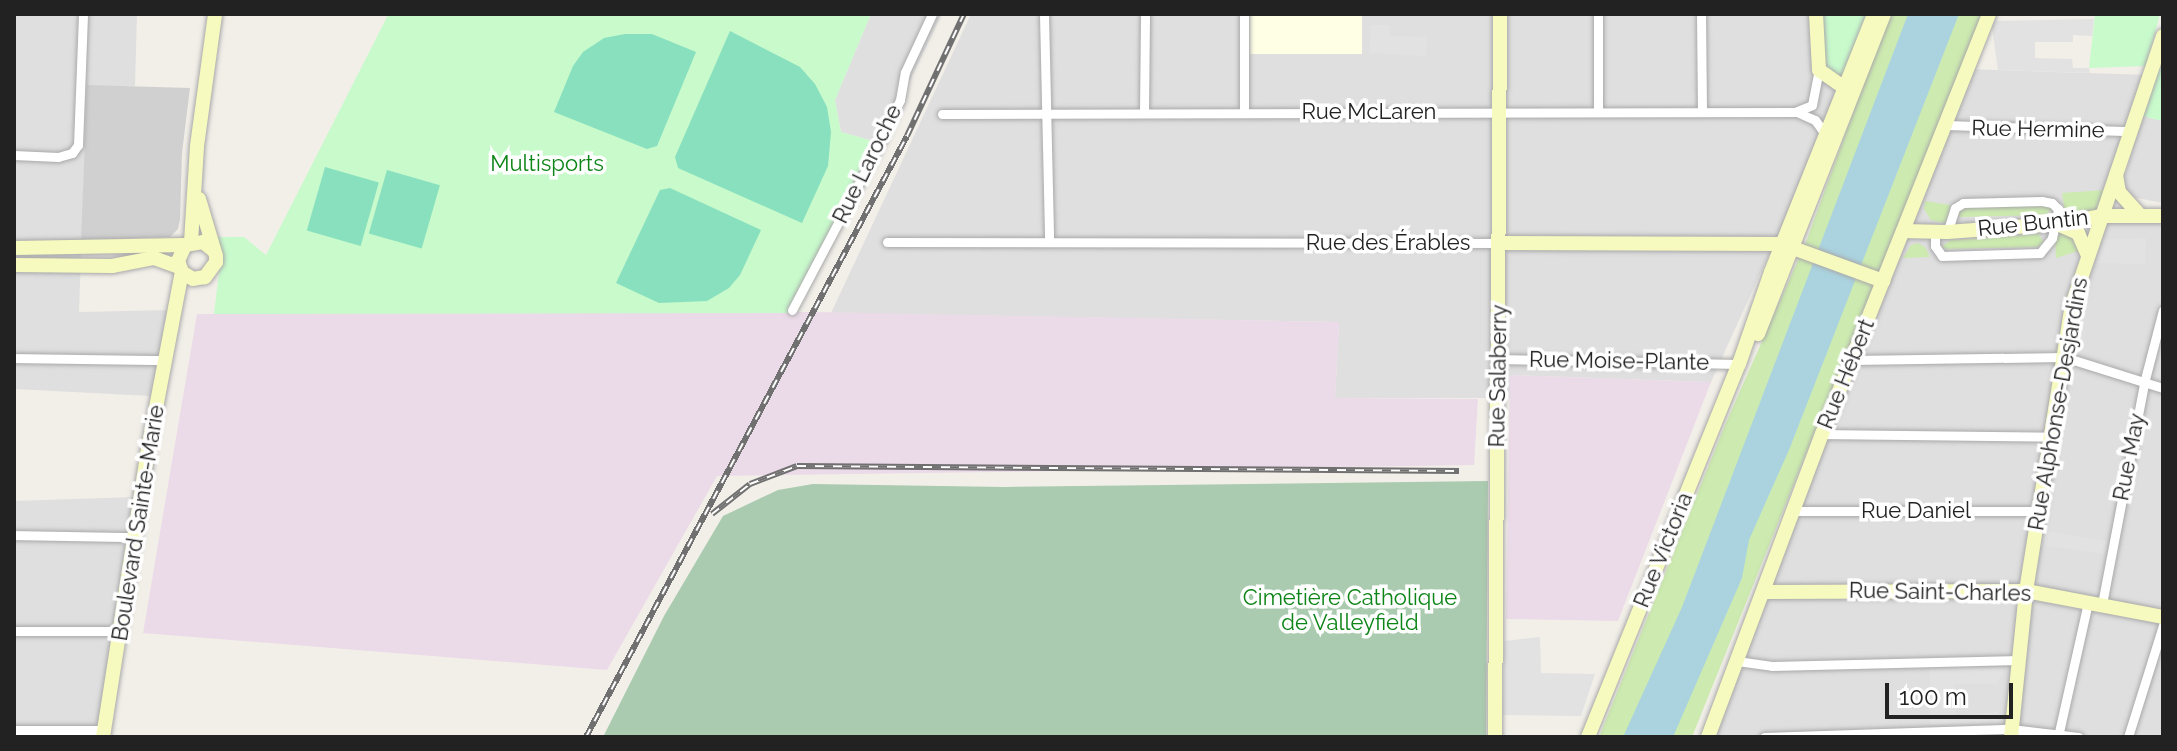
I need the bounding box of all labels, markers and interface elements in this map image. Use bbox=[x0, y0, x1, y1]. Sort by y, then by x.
street label: Rue McLaren bbox=[1302, 99, 1436, 125]
street label: Rue Laroche bbox=[827, 100, 907, 228]
street label: Rue Hermine bbox=[1971, 115, 2105, 143]
park label: Multisports bbox=[490, 151, 604, 177]
street label: Rue Buntin bbox=[1976, 204, 2090, 242]
street label: Rue des Érables bbox=[1306, 230, 1470, 256]
street label: Rue Alphonse-Desjardins bbox=[2023, 275, 2093, 533]
street label: Rue Salaberry bbox=[1484, 304, 1512, 448]
street label: Rue Hébert bbox=[1812, 315, 1880, 433]
street label: Rue Moise-Plante bbox=[1529, 346, 1709, 376]
street label: Boulevard Sainte-Marie bbox=[106, 403, 170, 643]
street label: Rue May bbox=[2108, 411, 2150, 503]
street label: Rue Victoria bbox=[1628, 488, 1698, 612]
street label: Rue Daniel bbox=[1861, 498, 1971, 524]
street label: Rue Saint-Charles bbox=[1849, 577, 2031, 607]
park label: Cimetière Catholique de Valleyfield bbox=[1243, 584, 1457, 636]
scale bar bbox=[1889, 667, 2017, 717]
text: 100 m bbox=[1899, 682, 1967, 711]

